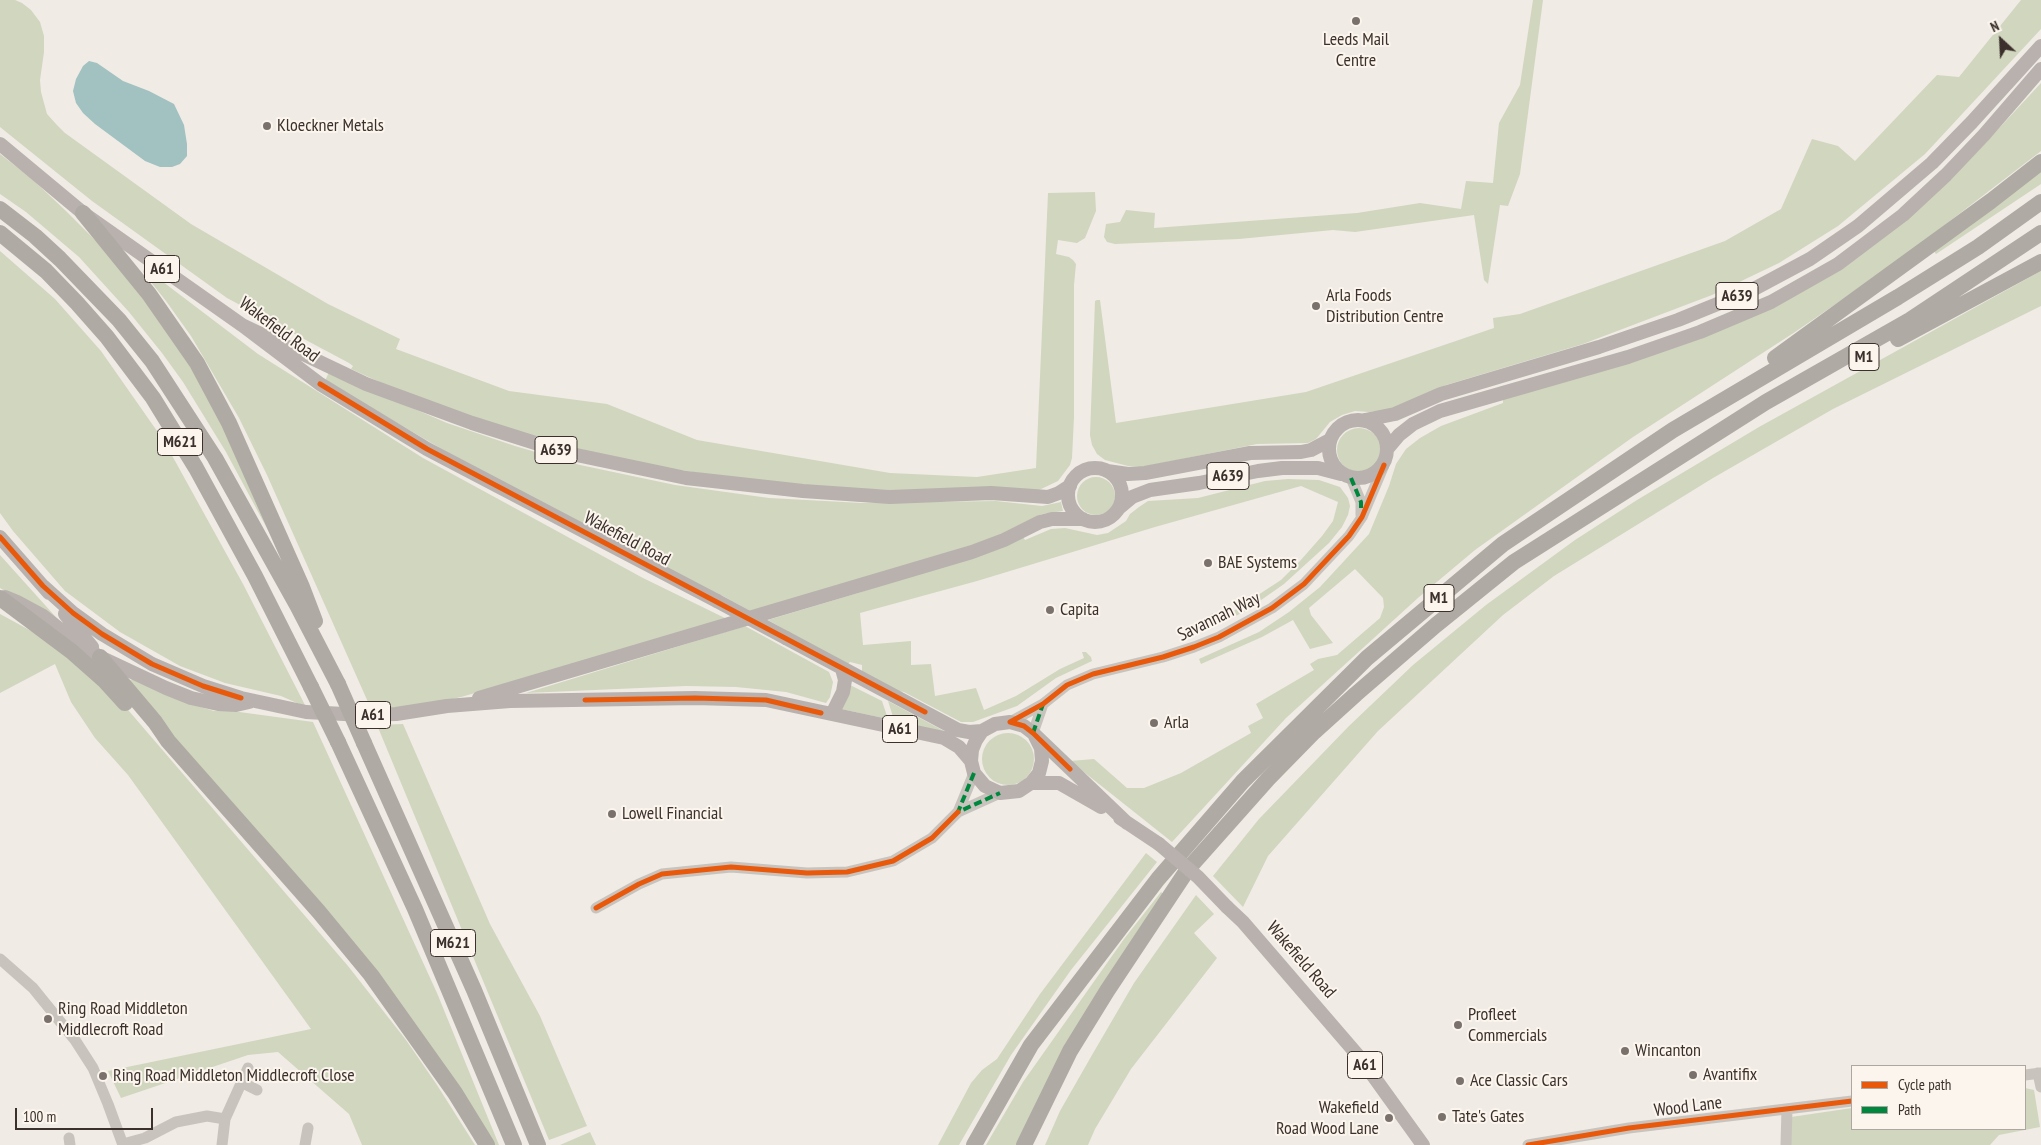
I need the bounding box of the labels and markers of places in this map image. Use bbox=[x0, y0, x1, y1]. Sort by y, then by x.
marker: Leeds Mail Centre bbox=[1350, 15, 1362, 27]
place label: Leeds Mail Centre bbox=[1323, 29, 1389, 72]
place label: Kloeckner Metals bbox=[277, 115, 384, 137]
marker: Kloeckner Metals bbox=[261, 120, 273, 132]
place label: Arla Foods Distribution Centre bbox=[1326, 285, 1444, 328]
marker: Arla Foods Distribution Centre bbox=[1310, 300, 1322, 312]
place label: BAE Systems bbox=[1218, 552, 1297, 574]
marker: BAE Systems bbox=[1202, 557, 1214, 569]
place label: Capita bbox=[1060, 599, 1099, 621]
marker: Capita bbox=[1044, 604, 1056, 616]
place label: Arla bbox=[1164, 712, 1189, 734]
marker: Arla bbox=[1148, 717, 1160, 729]
place label: Lowell Financial bbox=[622, 803, 722, 825]
marker: Lowell Financial bbox=[606, 808, 618, 820]
place label: Ring Road Middleton Middlecroft Road bbox=[58, 998, 188, 1040]
place label: Profleet Commercials bbox=[1468, 1004, 1547, 1046]
marker: Ring Road Middleton Middlecroft Road bbox=[42, 1013, 54, 1025]
marker: Profleet Commercials bbox=[1452, 1019, 1464, 1031]
place label: Wincanton bbox=[1635, 1040, 1701, 1062]
marker: Wincanton bbox=[1619, 1045, 1631, 1057]
place label: Avantifix bbox=[1703, 1064, 1757, 1086]
place label: Ring Road Middleton Middlecroft Close bbox=[113, 1065, 355, 1087]
marker: Avantifix bbox=[1687, 1069, 1699, 1081]
marker: Ring Road Middleton Middlecroft Close bbox=[97, 1070, 109, 1082]
place label: Ace Classic Cars bbox=[1470, 1070, 1568, 1092]
marker: Ace Classic Cars bbox=[1454, 1075, 1466, 1087]
place label: Wakefield Road Wood Lane bbox=[1276, 1097, 1379, 1140]
place label: Tate's Gates bbox=[1452, 1106, 1524, 1128]
marker: Tate's Gates bbox=[1436, 1111, 1448, 1123]
marker: Wakefield Road Wood Lane bbox=[1383, 1112, 1395, 1124]

